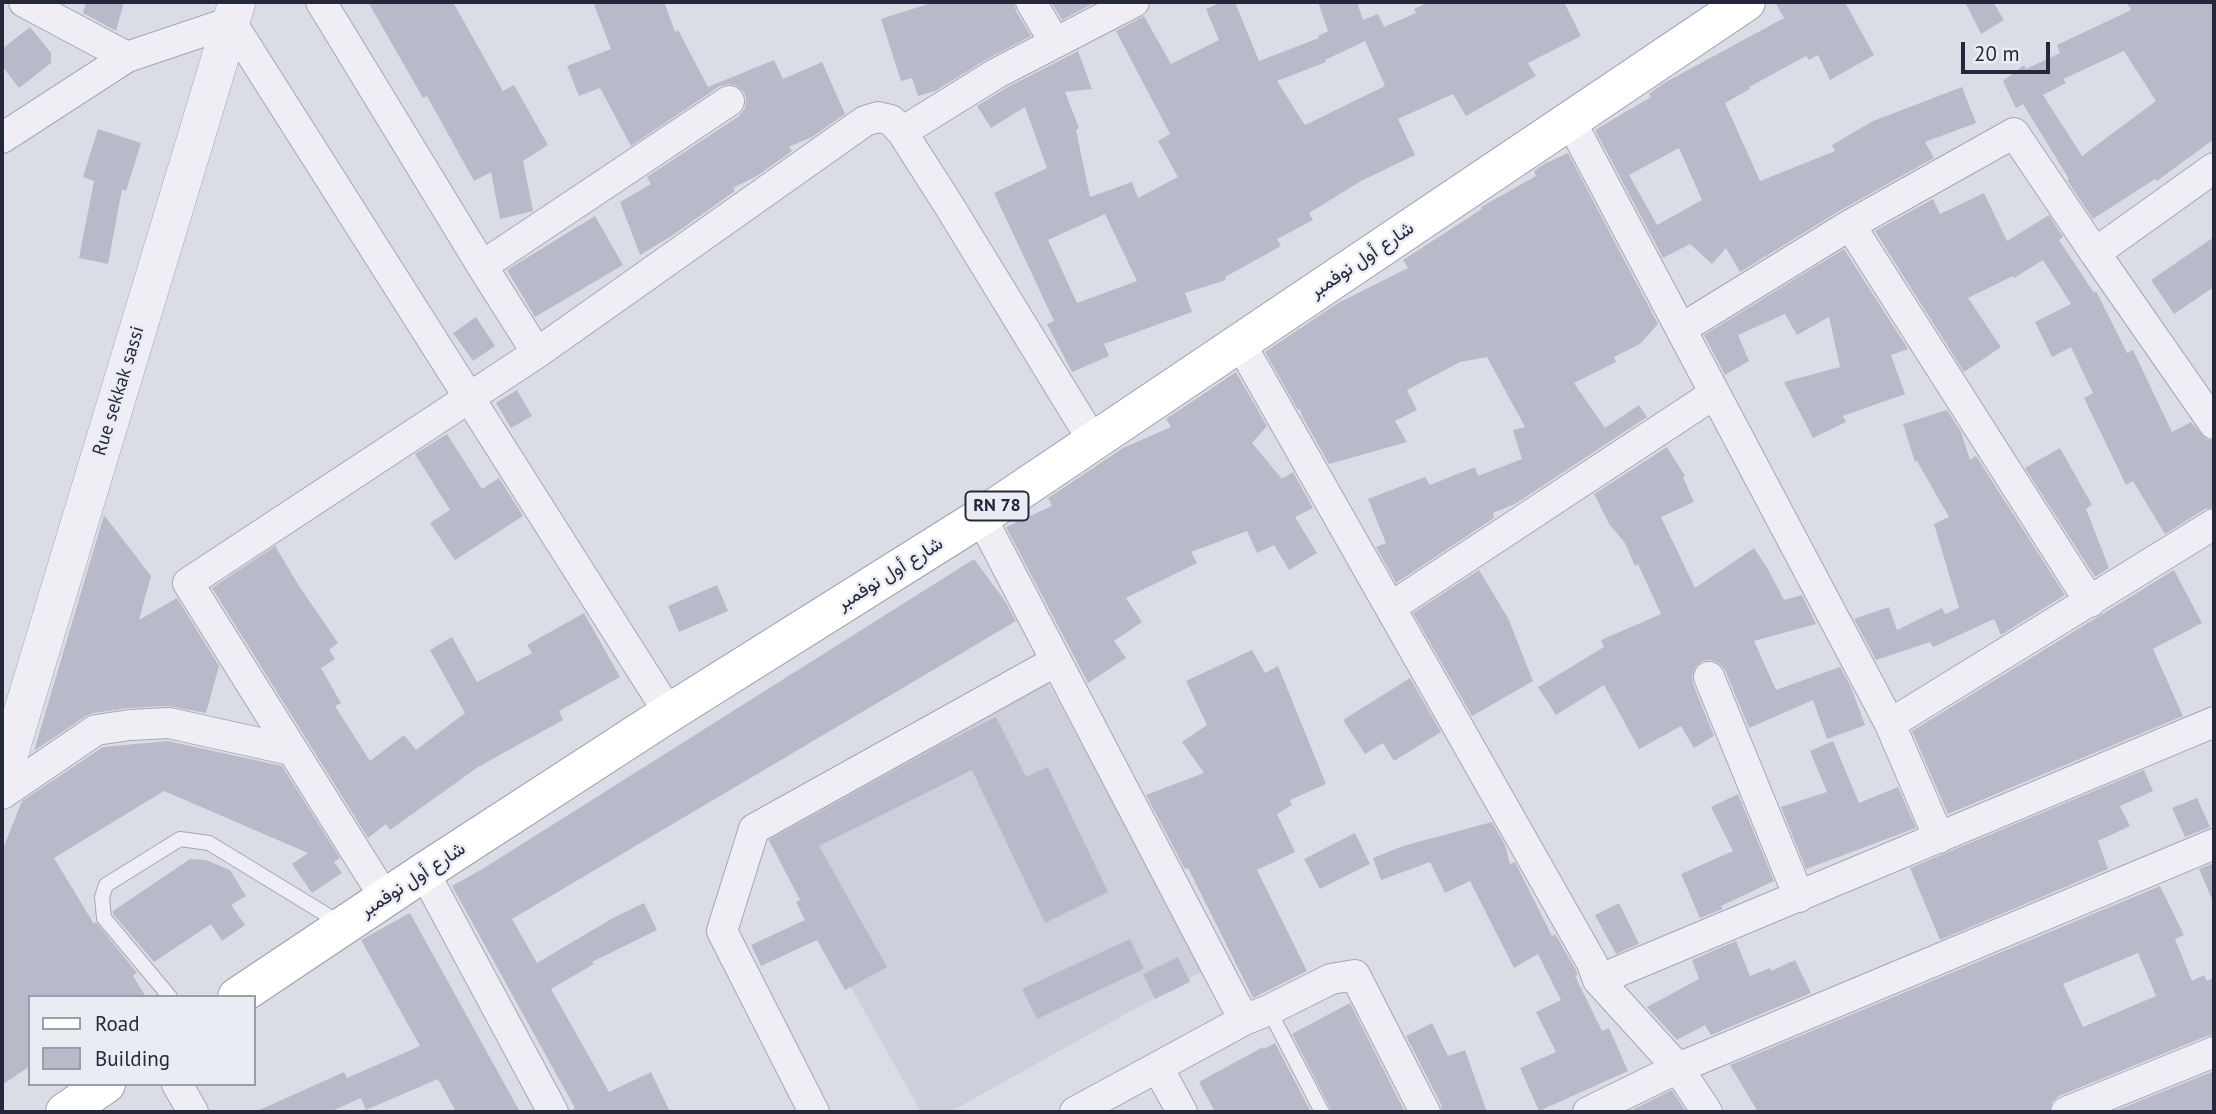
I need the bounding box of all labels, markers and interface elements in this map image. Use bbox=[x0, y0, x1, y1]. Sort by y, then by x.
scale bar bbox=[1964, 28, 2053, 72]
text: 20 m bbox=[1974, 40, 2020, 67]
street label: شارع أول نوفمبر bbox=[1306, 217, 1418, 303]
street label: Rue sekkak sassi bbox=[89, 324, 149, 458]
road number: RN 78 bbox=[965, 492, 1028, 520]
street label: شارع أول نوفمبر bbox=[833, 532, 947, 616]
street label: شارع أول نوفمبر bbox=[356, 838, 470, 922]
legend bbox=[28, 995, 256, 1086]
text: Road bbox=[95, 1010, 139, 1037]
text: Building bbox=[95, 1045, 170, 1072]

